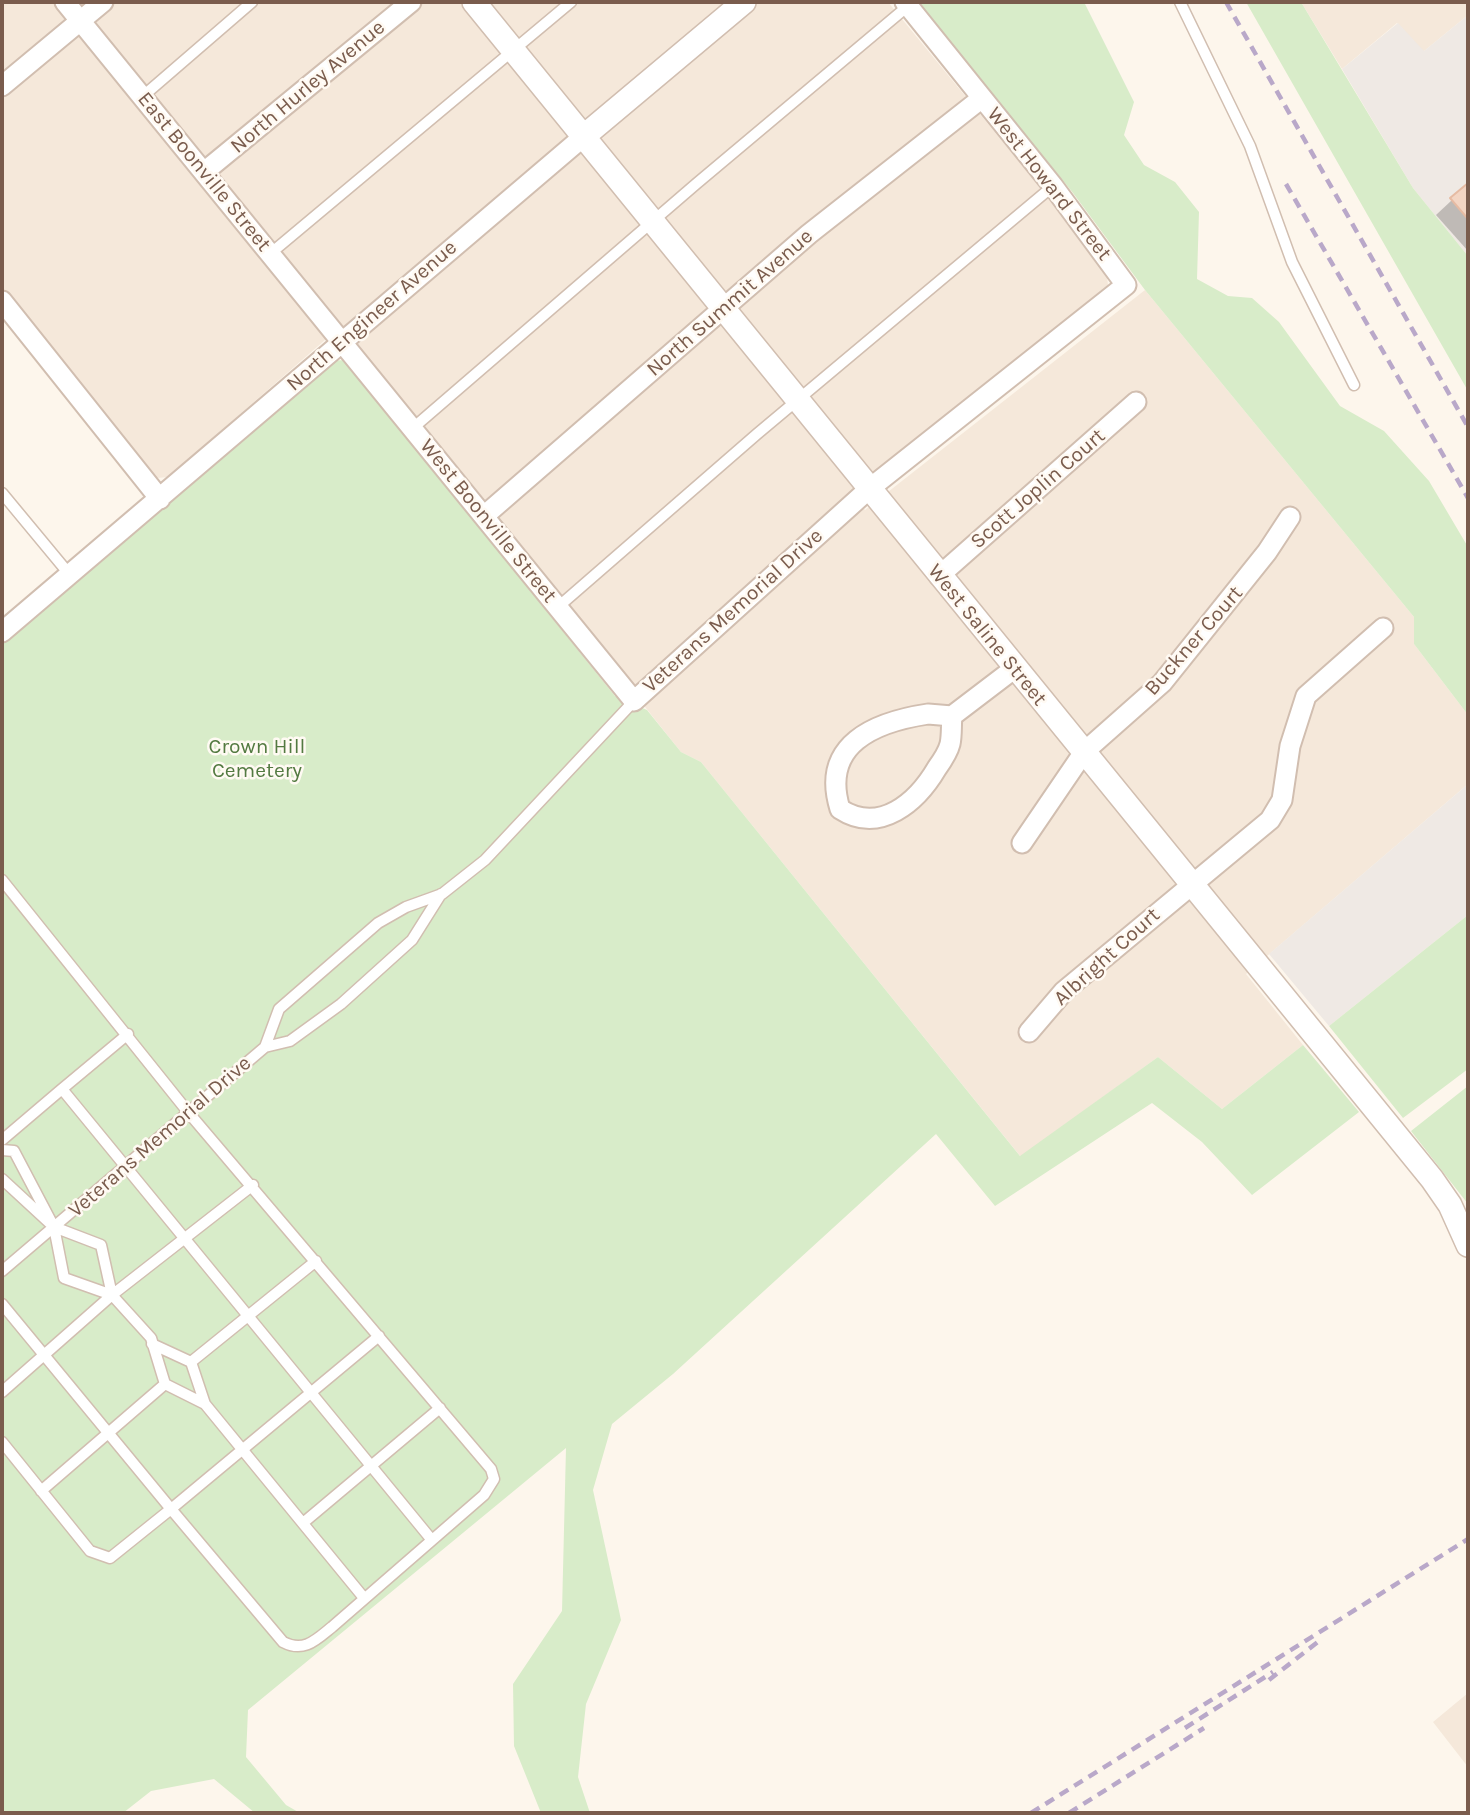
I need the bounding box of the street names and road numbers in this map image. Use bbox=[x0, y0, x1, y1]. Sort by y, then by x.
street label: North Hurley Avenue bbox=[226, 15, 390, 159]
street label: East Boonville Street bbox=[132, 87, 276, 257]
street label: West Howard Street bbox=[981, 102, 1117, 266]
street label: North Summit Avenue bbox=[642, 224, 818, 382]
street label: North Engineer Avenue bbox=[282, 235, 462, 397]
street label: Scott Joplin Court bbox=[965, 424, 1111, 554]
street label: West Boonville Street bbox=[414, 434, 562, 608]
street label: Veterans Memorial Drive bbox=[638, 524, 828, 698]
street label: West Saline Street bbox=[922, 559, 1052, 711]
street label: Buckner Court bbox=[1140, 581, 1248, 701]
street label: Albright Court bbox=[1049, 903, 1165, 1011]
street label: Veterans Memorial Drive bbox=[64, 1051, 256, 1223]

